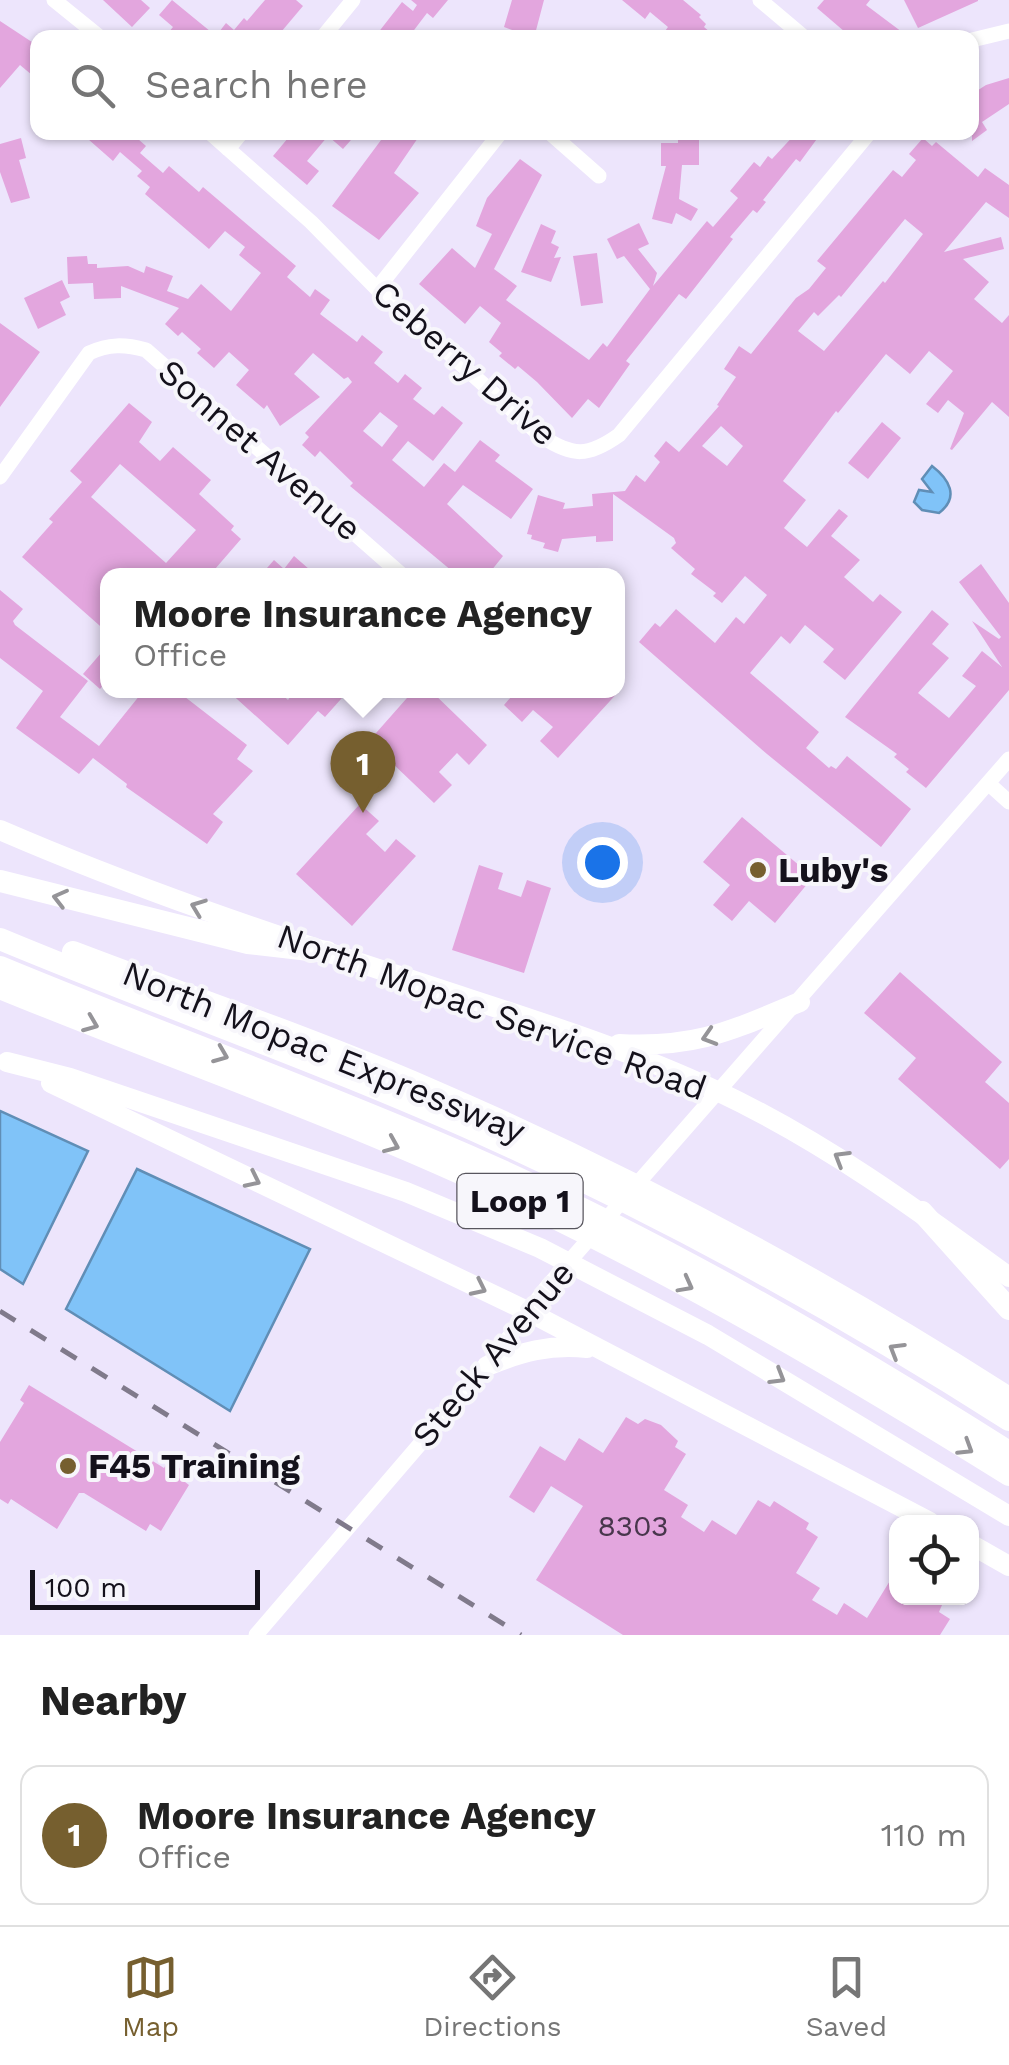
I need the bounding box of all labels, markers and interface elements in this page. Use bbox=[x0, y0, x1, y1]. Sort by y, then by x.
search box bbox=[30, 30, 979, 140]
icon: search bbox=[65, 58, 120, 113]
text: Search here bbox=[145, 63, 368, 107]
street label: Ceberry Drive bbox=[364, 271, 566, 455]
street label: Sonnet Avenue bbox=[150, 350, 370, 550]
popup bbox=[100, 568, 625, 698]
text: Moore Insurance Agency bbox=[133, 592, 592, 636]
text: Office bbox=[133, 636, 227, 674]
pin: 1 bbox=[330, 730, 396, 813]
your location bbox=[577, 837, 628, 888]
place label: Luby's bbox=[778, 849, 889, 891]
marker: Luby's bbox=[747, 859, 769, 881]
one-way arrow bbox=[52, 888, 69, 909]
one-way arrow bbox=[190, 898, 208, 918]
street label: North Mopac Service Road bbox=[272, 915, 712, 1109]
street label: North Mopac Expressway bbox=[117, 952, 531, 1152]
one-way arrow bbox=[81, 1013, 98, 1033]
one-way arrow bbox=[701, 1025, 718, 1046]
one-way arrow bbox=[211, 1043, 228, 1064]
one-way arrow bbox=[382, 1133, 400, 1153]
one-way arrow bbox=[834, 1151, 852, 1170]
one-way arrow bbox=[243, 1167, 261, 1187]
road number: Loop 1 bbox=[458, 1174, 582, 1228]
street label: Steck Avenue bbox=[403, 1252, 583, 1456]
one-way arrow bbox=[675, 1273, 693, 1292]
one-way arrow bbox=[469, 1275, 487, 1295]
one-way arrow bbox=[889, 1343, 907, 1362]
one-way arrow bbox=[767, 1365, 785, 1384]
one-way arrow bbox=[955, 1436, 973, 1455]
place label: F45 Training bbox=[88, 1445, 300, 1487]
marker: F45 Training bbox=[57, 1455, 79, 1477]
house number: 8303 bbox=[598, 1508, 668, 1543]
map controls bbox=[889, 1515, 979, 1605]
button: locate bbox=[889, 1515, 979, 1605]
scale bar bbox=[30, 1565, 260, 1610]
text: 100 m bbox=[45, 1571, 127, 1604]
text: Nearby bbox=[40, 1676, 187, 1725]
text: Moore Insurance Agency bbox=[137, 1794, 596, 1838]
text: 1 bbox=[68, 1816, 81, 1854]
text: 110 m bbox=[881, 1816, 967, 1854]
text: Office bbox=[137, 1838, 231, 1876]
tab: Map bbox=[122, 1950, 179, 2043]
tab: Directions bbox=[423, 1950, 562, 2043]
tab: Saved bbox=[806, 1950, 887, 2043]

